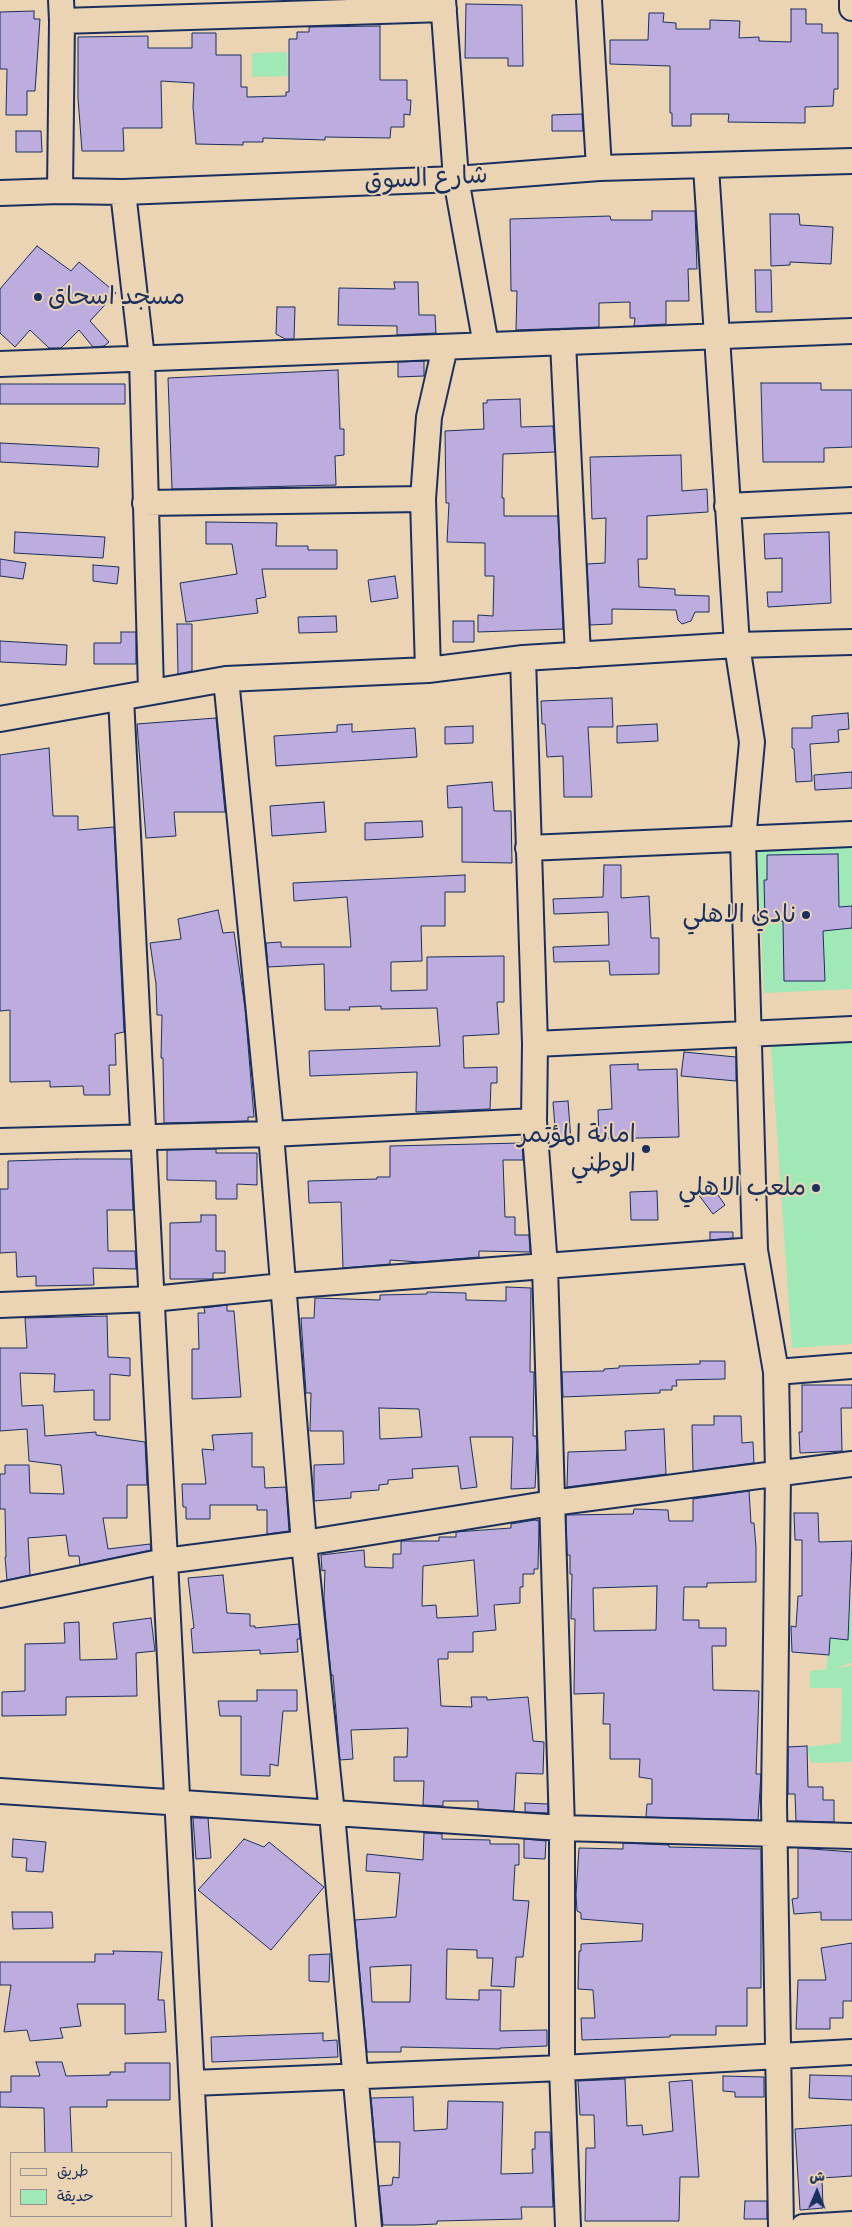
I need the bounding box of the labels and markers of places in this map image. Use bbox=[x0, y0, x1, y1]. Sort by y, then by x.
place label: مسجد اسحاق bbox=[48, 282, 185, 312]
marker: مسجد اسحاق bbox=[32, 291, 44, 303]
place label: نادي الاهلي bbox=[682, 900, 796, 930]
marker: نادي الاهلي bbox=[800, 909, 812, 921]
place label: امانة المؤتمر الوطني bbox=[518, 1120, 636, 1179]
marker: امانة المؤتمر الوطني bbox=[640, 1143, 652, 1155]
place label: ملعب الاهلي bbox=[678, 1173, 806, 1203]
marker: ملعب الاهلي bbox=[810, 1182, 822, 1194]

